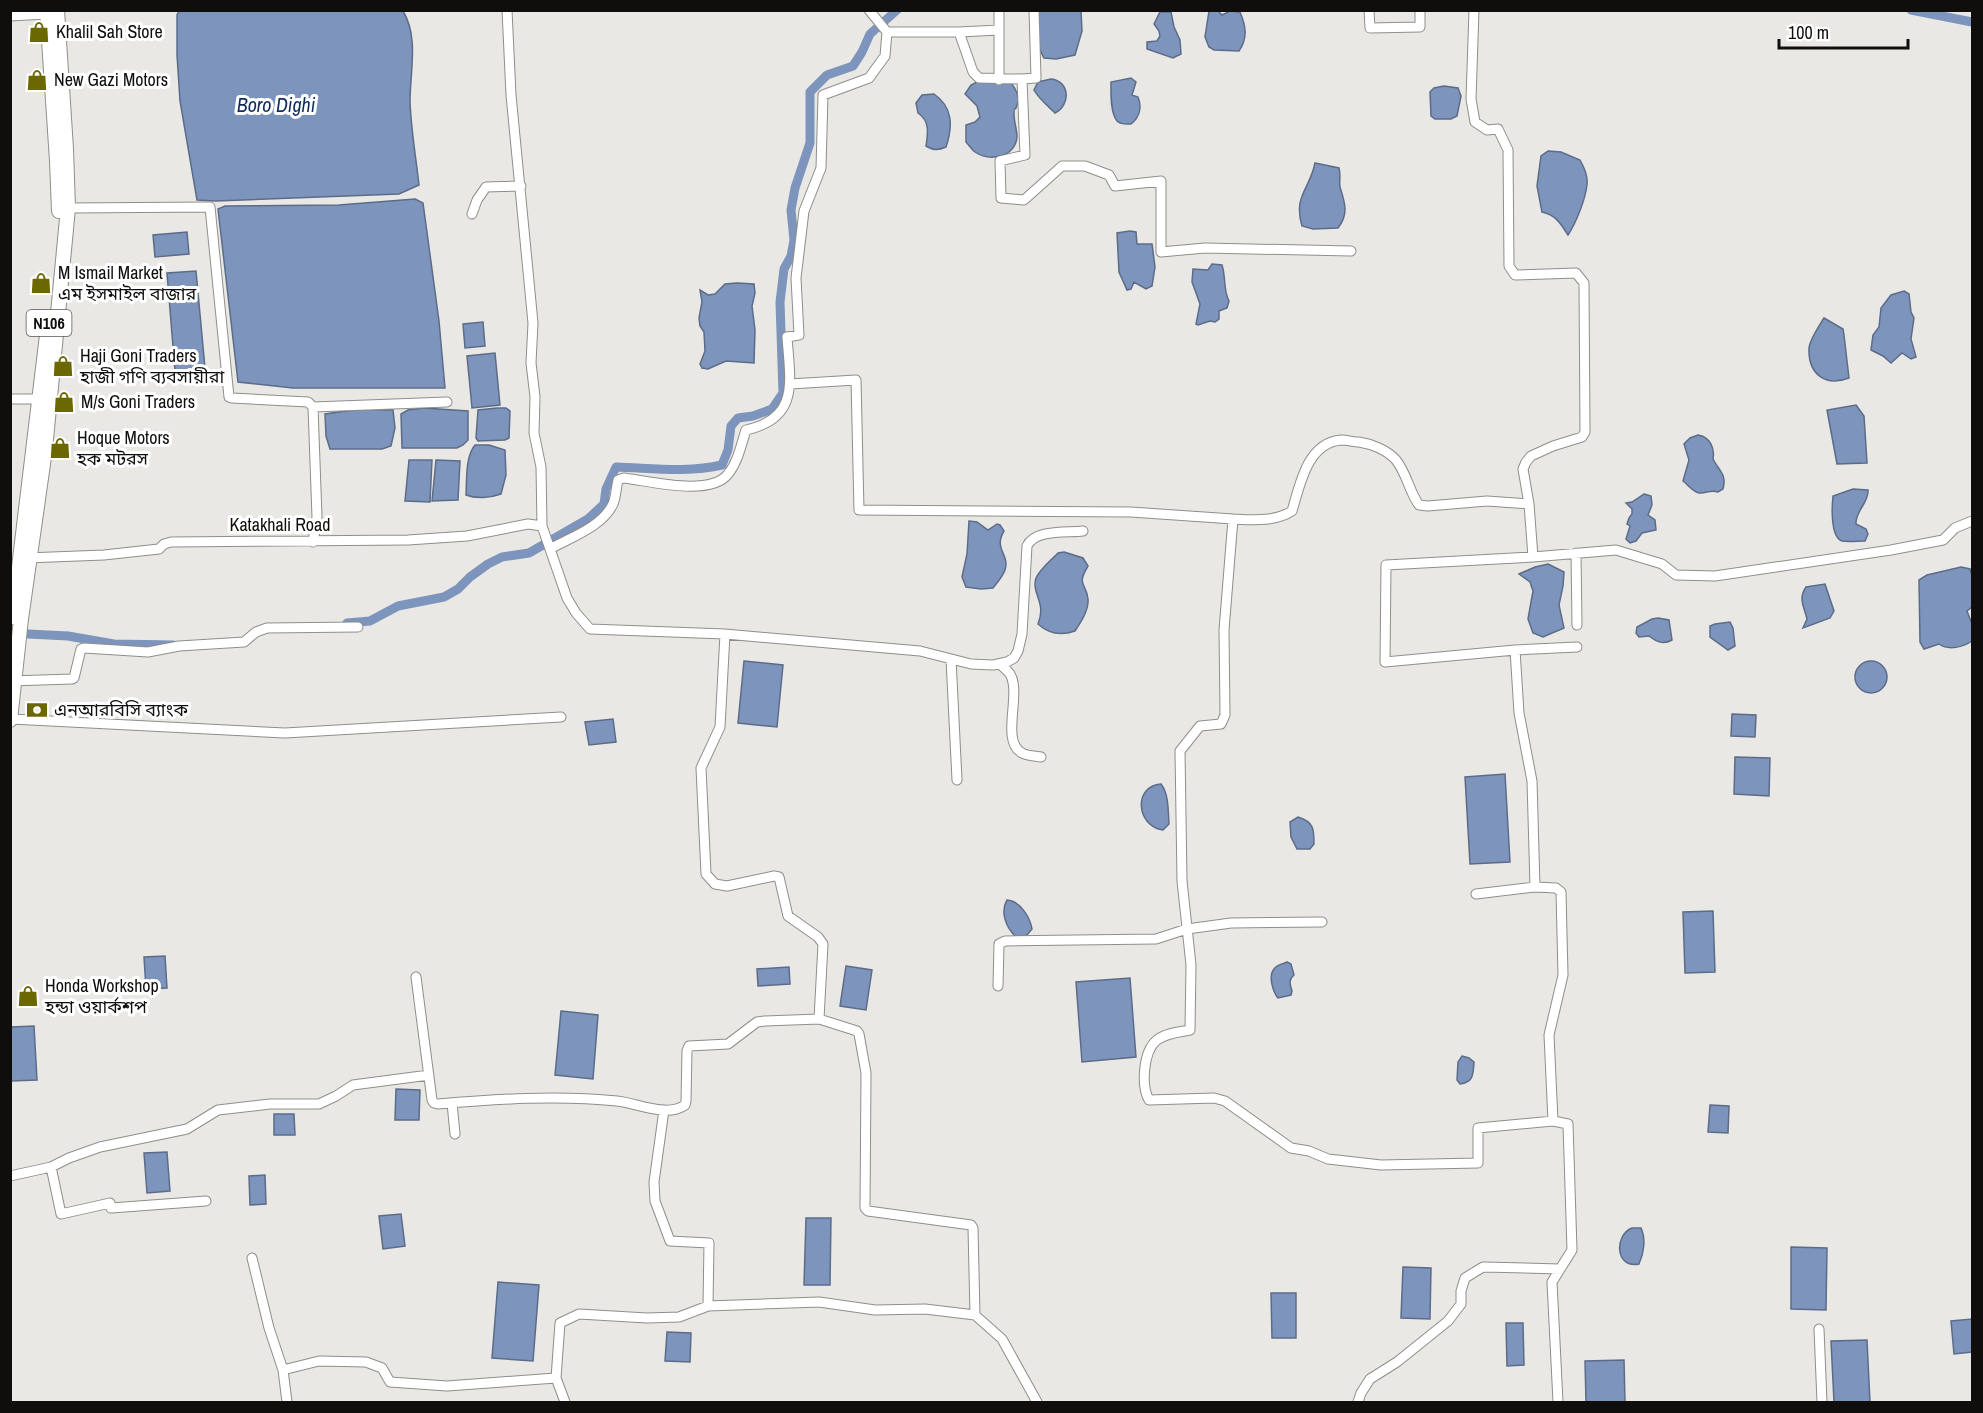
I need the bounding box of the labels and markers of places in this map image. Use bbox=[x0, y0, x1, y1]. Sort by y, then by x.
place label: Khalil Sah Store bbox=[56, 19, 163, 44]
shop icon: Khalil Sah Store bbox=[27, 20, 51, 44]
place label: New Gazi Motors bbox=[54, 67, 168, 92]
shop icon: New Gazi Motors bbox=[25, 68, 49, 92]
place label: M Ismail Market এম ইসমাইল বাজার bbox=[58, 260, 197, 306]
shop icon: M Ismail Market এম ইসমাইল বাজার bbox=[29, 271, 53, 295]
place label: Haji Goni Traders হাজী গণি ব্যবসায়ীরা bbox=[79, 343, 225, 389]
shop icon: Haji Goni Traders হাজী গণি ব্যবসায়ীরা bbox=[51, 354, 75, 378]
place label: M/s Goni Traders bbox=[81, 389, 195, 414]
shop icon: M/s Goni Traders bbox=[52, 390, 76, 414]
place label: Hoque Motors হক মটরস bbox=[76, 425, 170, 471]
shop icon: Hoque Motors হক মটরস bbox=[48, 436, 72, 460]
place label: এনআরবিসি ব্যাংক bbox=[54, 697, 188, 722]
bank icon: এনআরবিসি ব্যাংক bbox=[25, 698, 49, 722]
place label: Honda Workshop হন্ডা ওয়ার্কশপ bbox=[44, 973, 159, 1019]
shop icon: Honda Workshop হন্ডা ওয়ার্কশপ bbox=[16, 984, 40, 1008]

